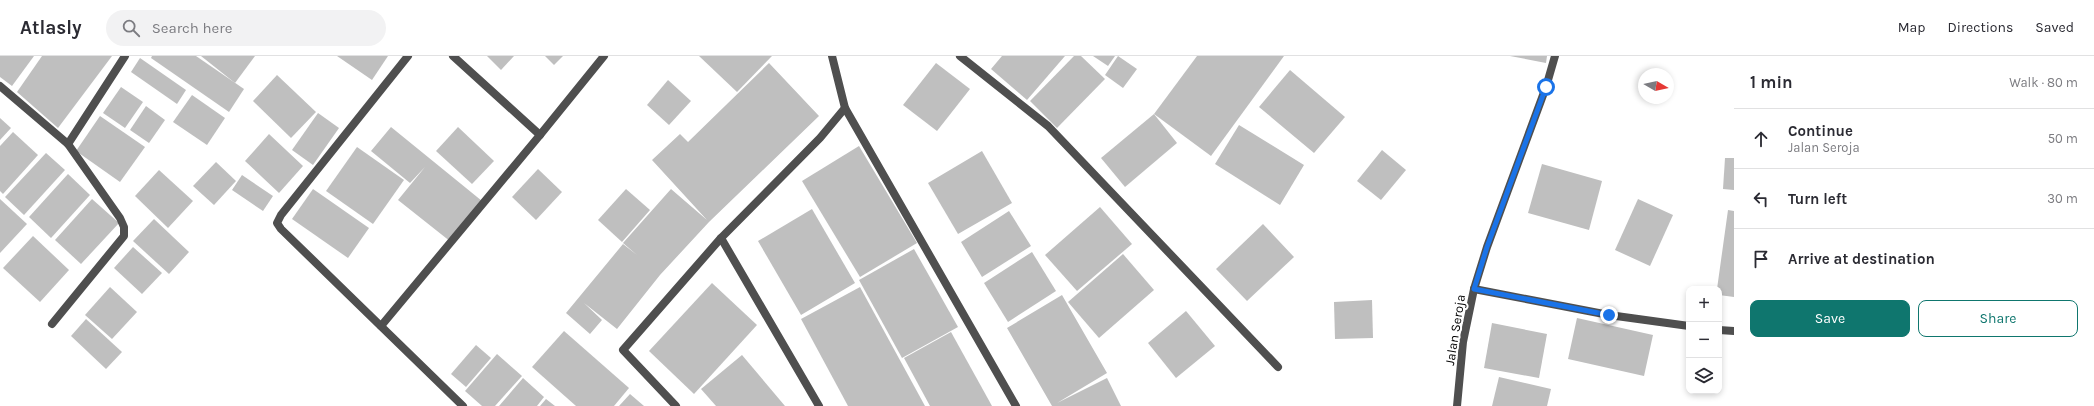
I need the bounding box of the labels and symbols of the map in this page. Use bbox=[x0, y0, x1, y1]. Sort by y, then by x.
north arrow bbox=[1638, 68, 1674, 104]
route start bbox=[1537, 78, 1555, 96]
street label: Jalan Seroja bbox=[1442, 293, 1468, 367]
route end bbox=[1600, 306, 1618, 324]

